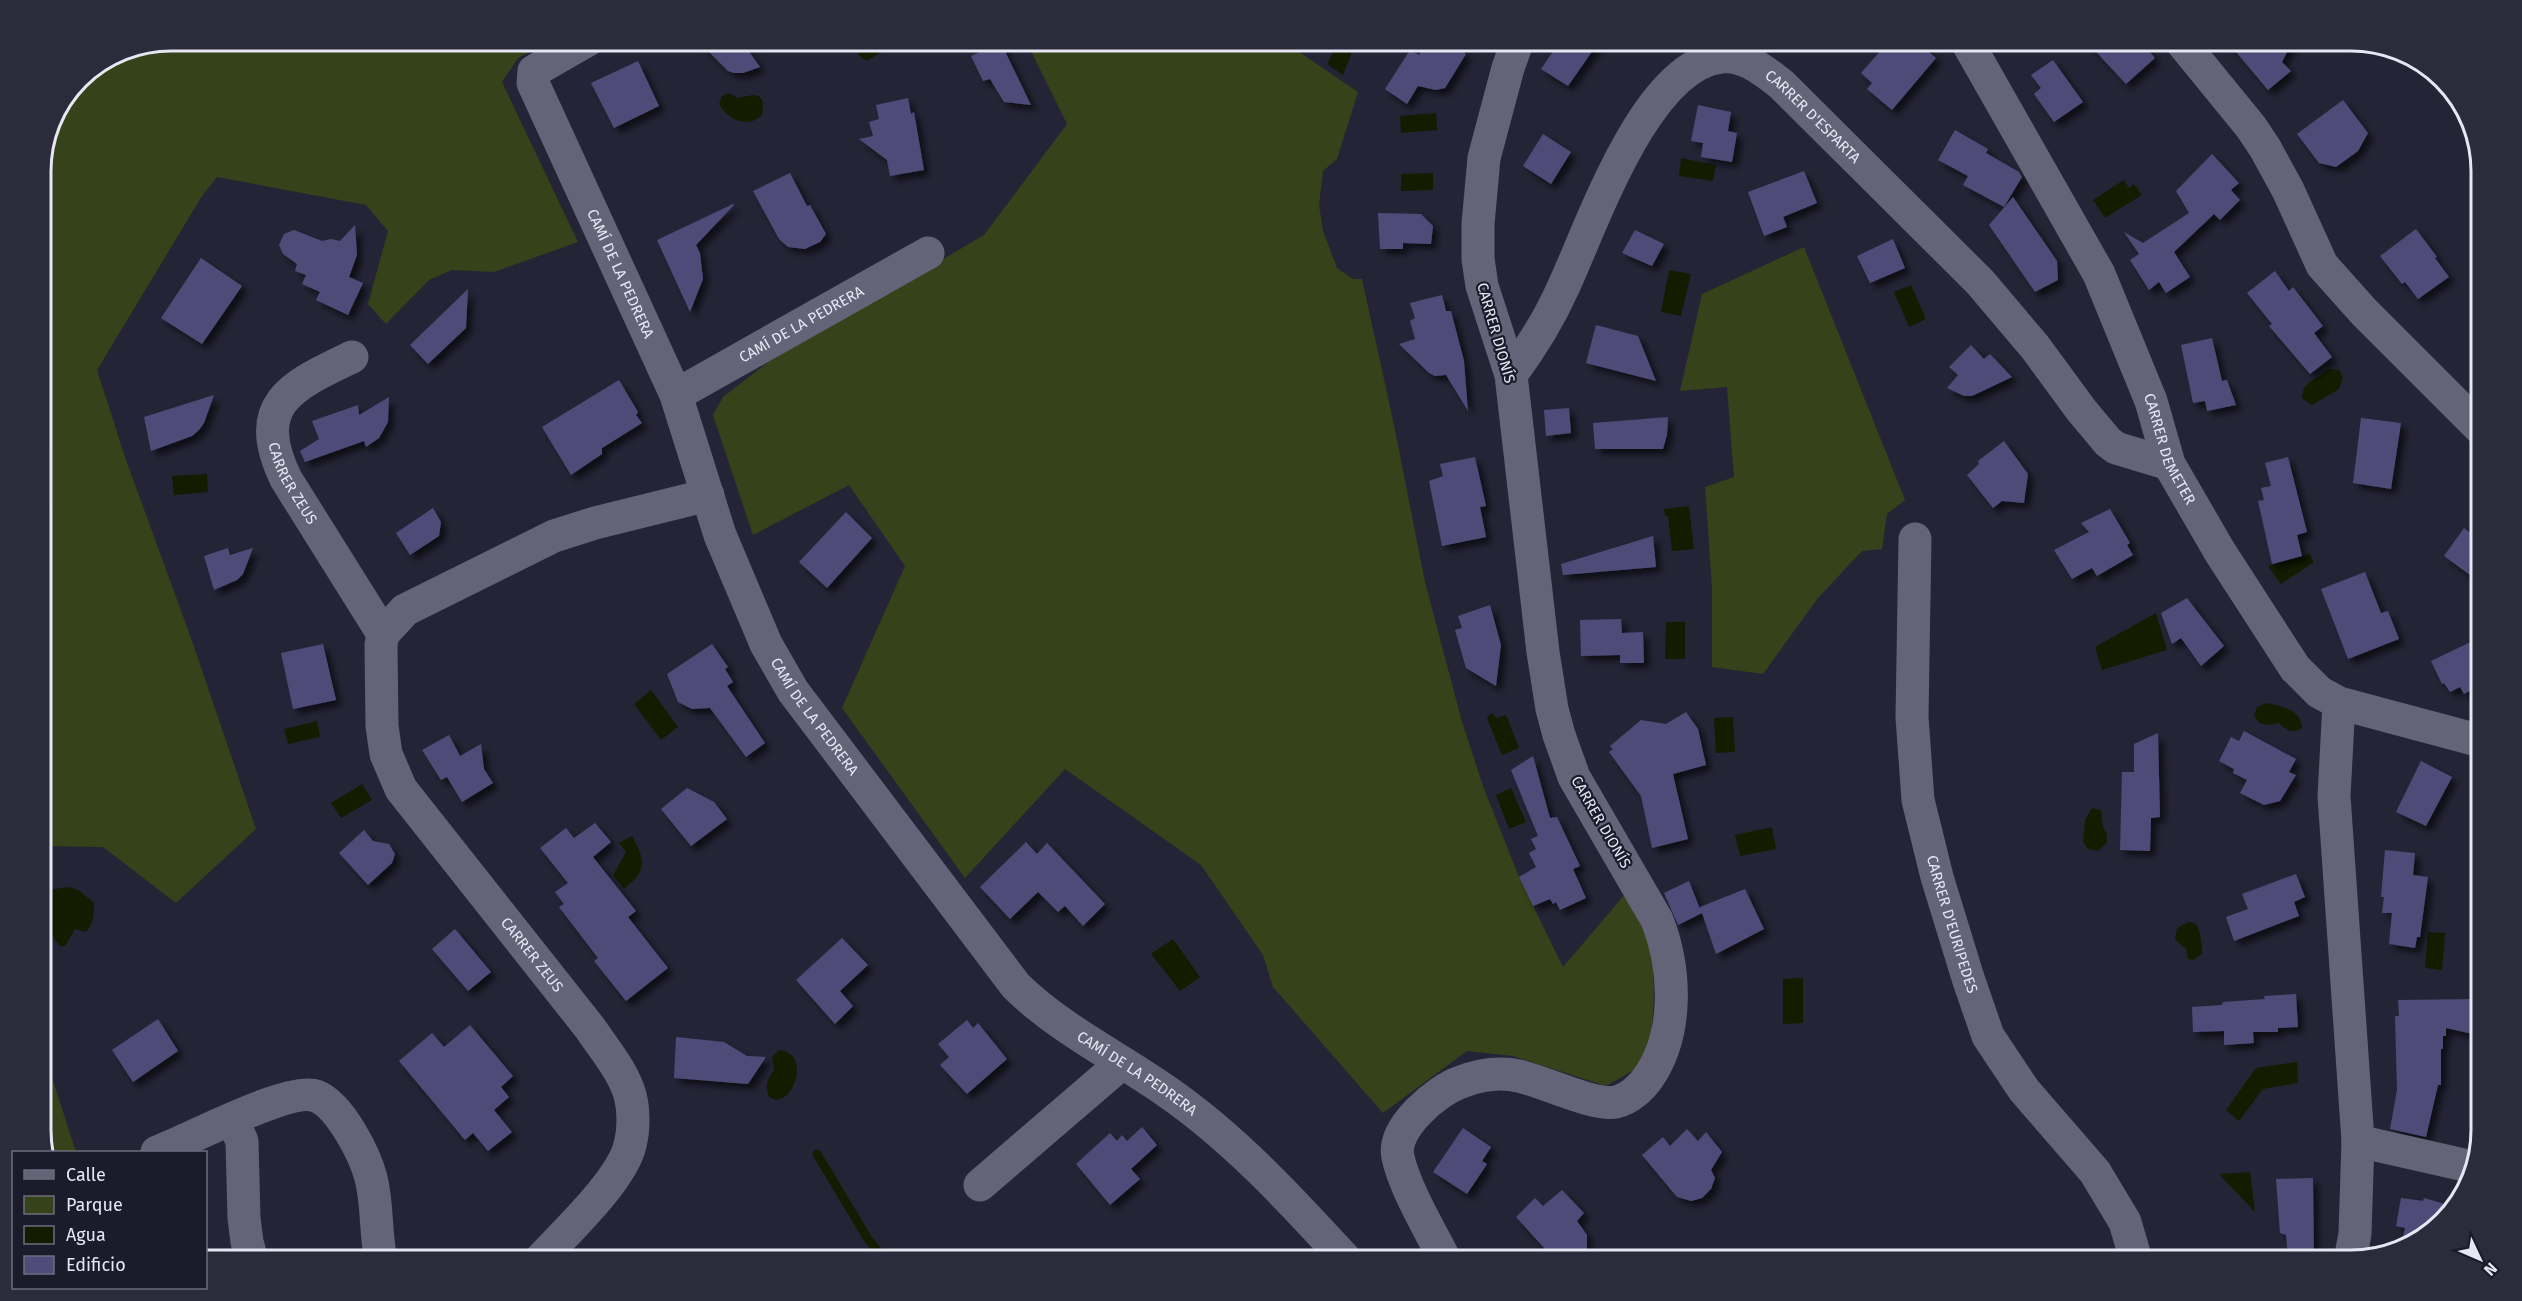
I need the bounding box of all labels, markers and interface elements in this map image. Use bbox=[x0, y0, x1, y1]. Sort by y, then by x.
street label: CARRER D'ESPARTA bbox=[1762, 66, 1865, 167]
street label: CAMÍ DE LA PEDRERA bbox=[583, 206, 658, 341]
street label: CARRER DIONÍS bbox=[1473, 281, 1519, 385]
street label: CAMÍ DE LA PEDRERA bbox=[736, 282, 867, 367]
street label: CARRER DEMETER bbox=[2140, 390, 2200, 508]
street label: CARRER ZEUS bbox=[265, 441, 321, 528]
street label: CAMÍ DE LA PEDRERA bbox=[767, 655, 863, 779]
street label: CARRER DIONÍS bbox=[1567, 773, 1635, 871]
street label: CARRER D'EURIPEDES bbox=[1923, 853, 1982, 995]
street label: CARRER ZEUS bbox=[497, 914, 567, 996]
street label: CAMÍ DE LA PEDRERA bbox=[1074, 1027, 1201, 1120]
legend bbox=[12, 1151, 207, 1289]
text: Calle bbox=[66, 1164, 106, 1186]
text: Parque bbox=[66, 1194, 123, 1216]
text: Agua bbox=[66, 1224, 106, 1246]
north arrow bbox=[2450, 1229, 2510, 1289]
text: Edificio bbox=[66, 1254, 126, 1276]
text: N bbox=[2480, 1259, 2501, 1279]

